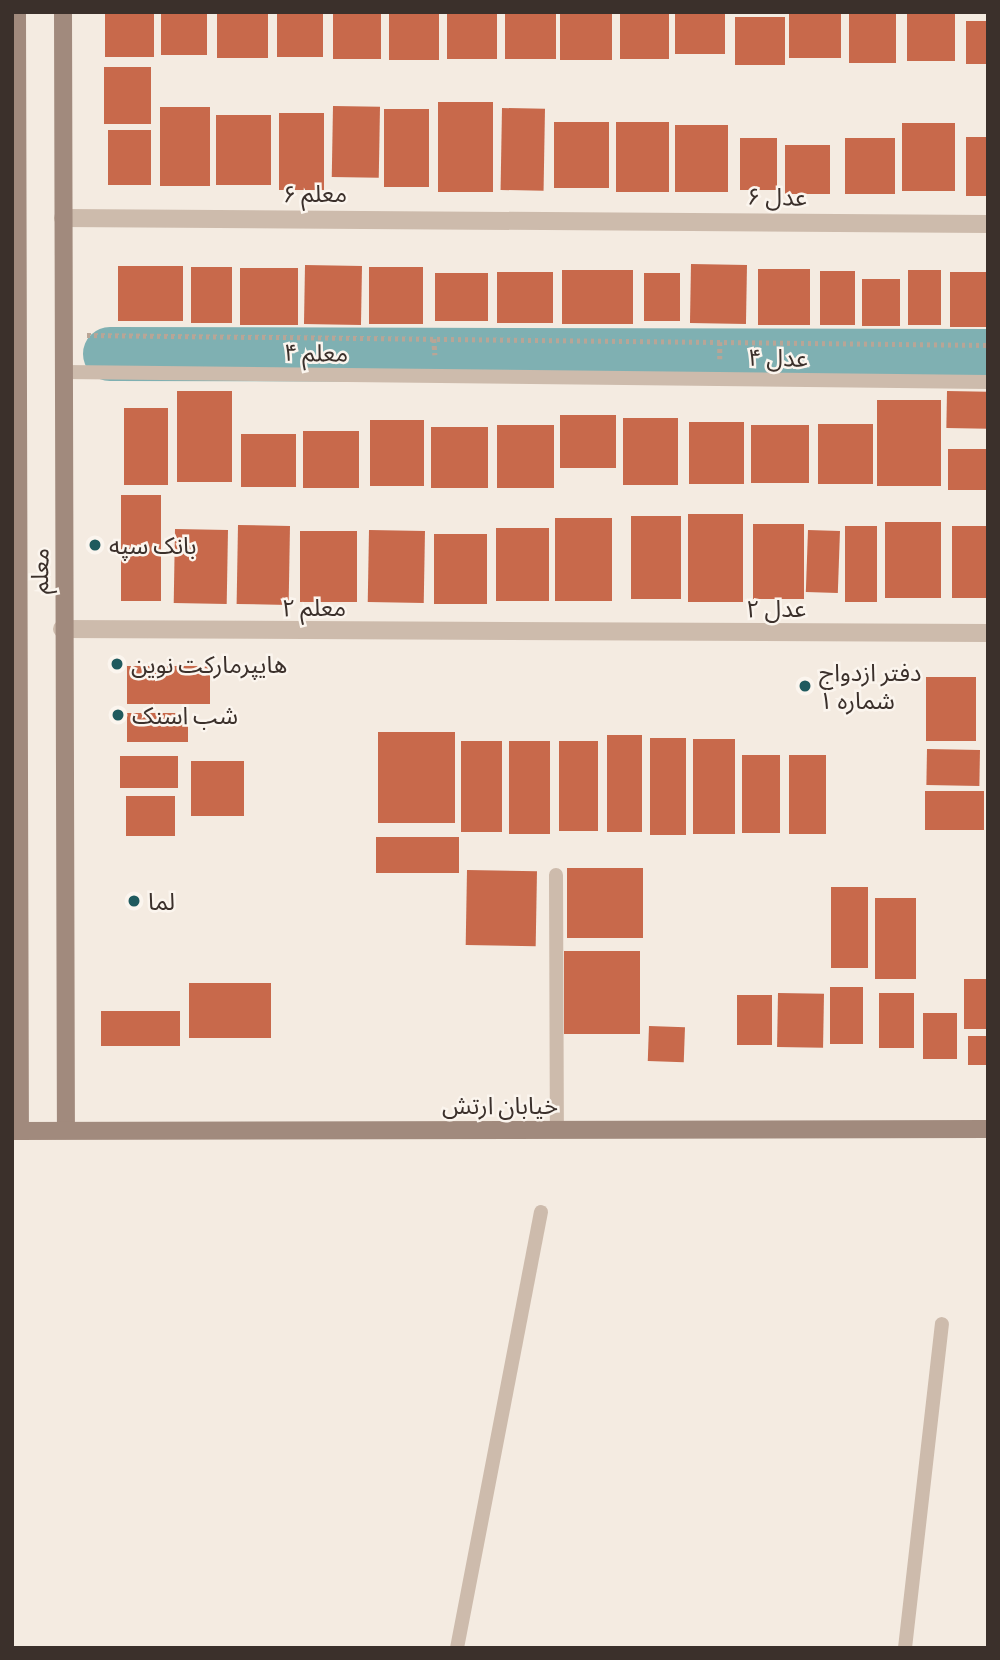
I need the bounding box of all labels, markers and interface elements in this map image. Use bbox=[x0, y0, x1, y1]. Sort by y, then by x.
street label: معلم ۶ bbox=[283, 179, 347, 207]
street label: عدل ۶ bbox=[747, 181, 807, 211]
street label: معلم ۴ bbox=[284, 337, 348, 367]
street label: عدل ۴ bbox=[748, 342, 808, 372]
place label: بانک سپه bbox=[109, 531, 197, 559]
marker: بانک سپه bbox=[87, 537, 103, 553]
street label: معلم bbox=[24, 548, 54, 594]
street label: معلم ۲ bbox=[282, 593, 346, 621]
street label: عدل ۲ bbox=[746, 594, 806, 622]
place label: هایپرمارکت نوین bbox=[131, 650, 287, 678]
marker: هایپرمارکت نوین bbox=[109, 656, 125, 672]
place label: دفتر ازدواج شماره ۱ bbox=[819, 658, 921, 714]
marker: دفتر ازدواج شماره ۱ bbox=[797, 678, 813, 694]
place label: شب اسنک bbox=[132, 701, 238, 729]
marker: شب اسنک bbox=[110, 707, 126, 723]
place label: لما bbox=[148, 887, 175, 915]
marker: لما bbox=[126, 893, 142, 909]
street label: خیابان ارتش bbox=[442, 1091, 558, 1119]

